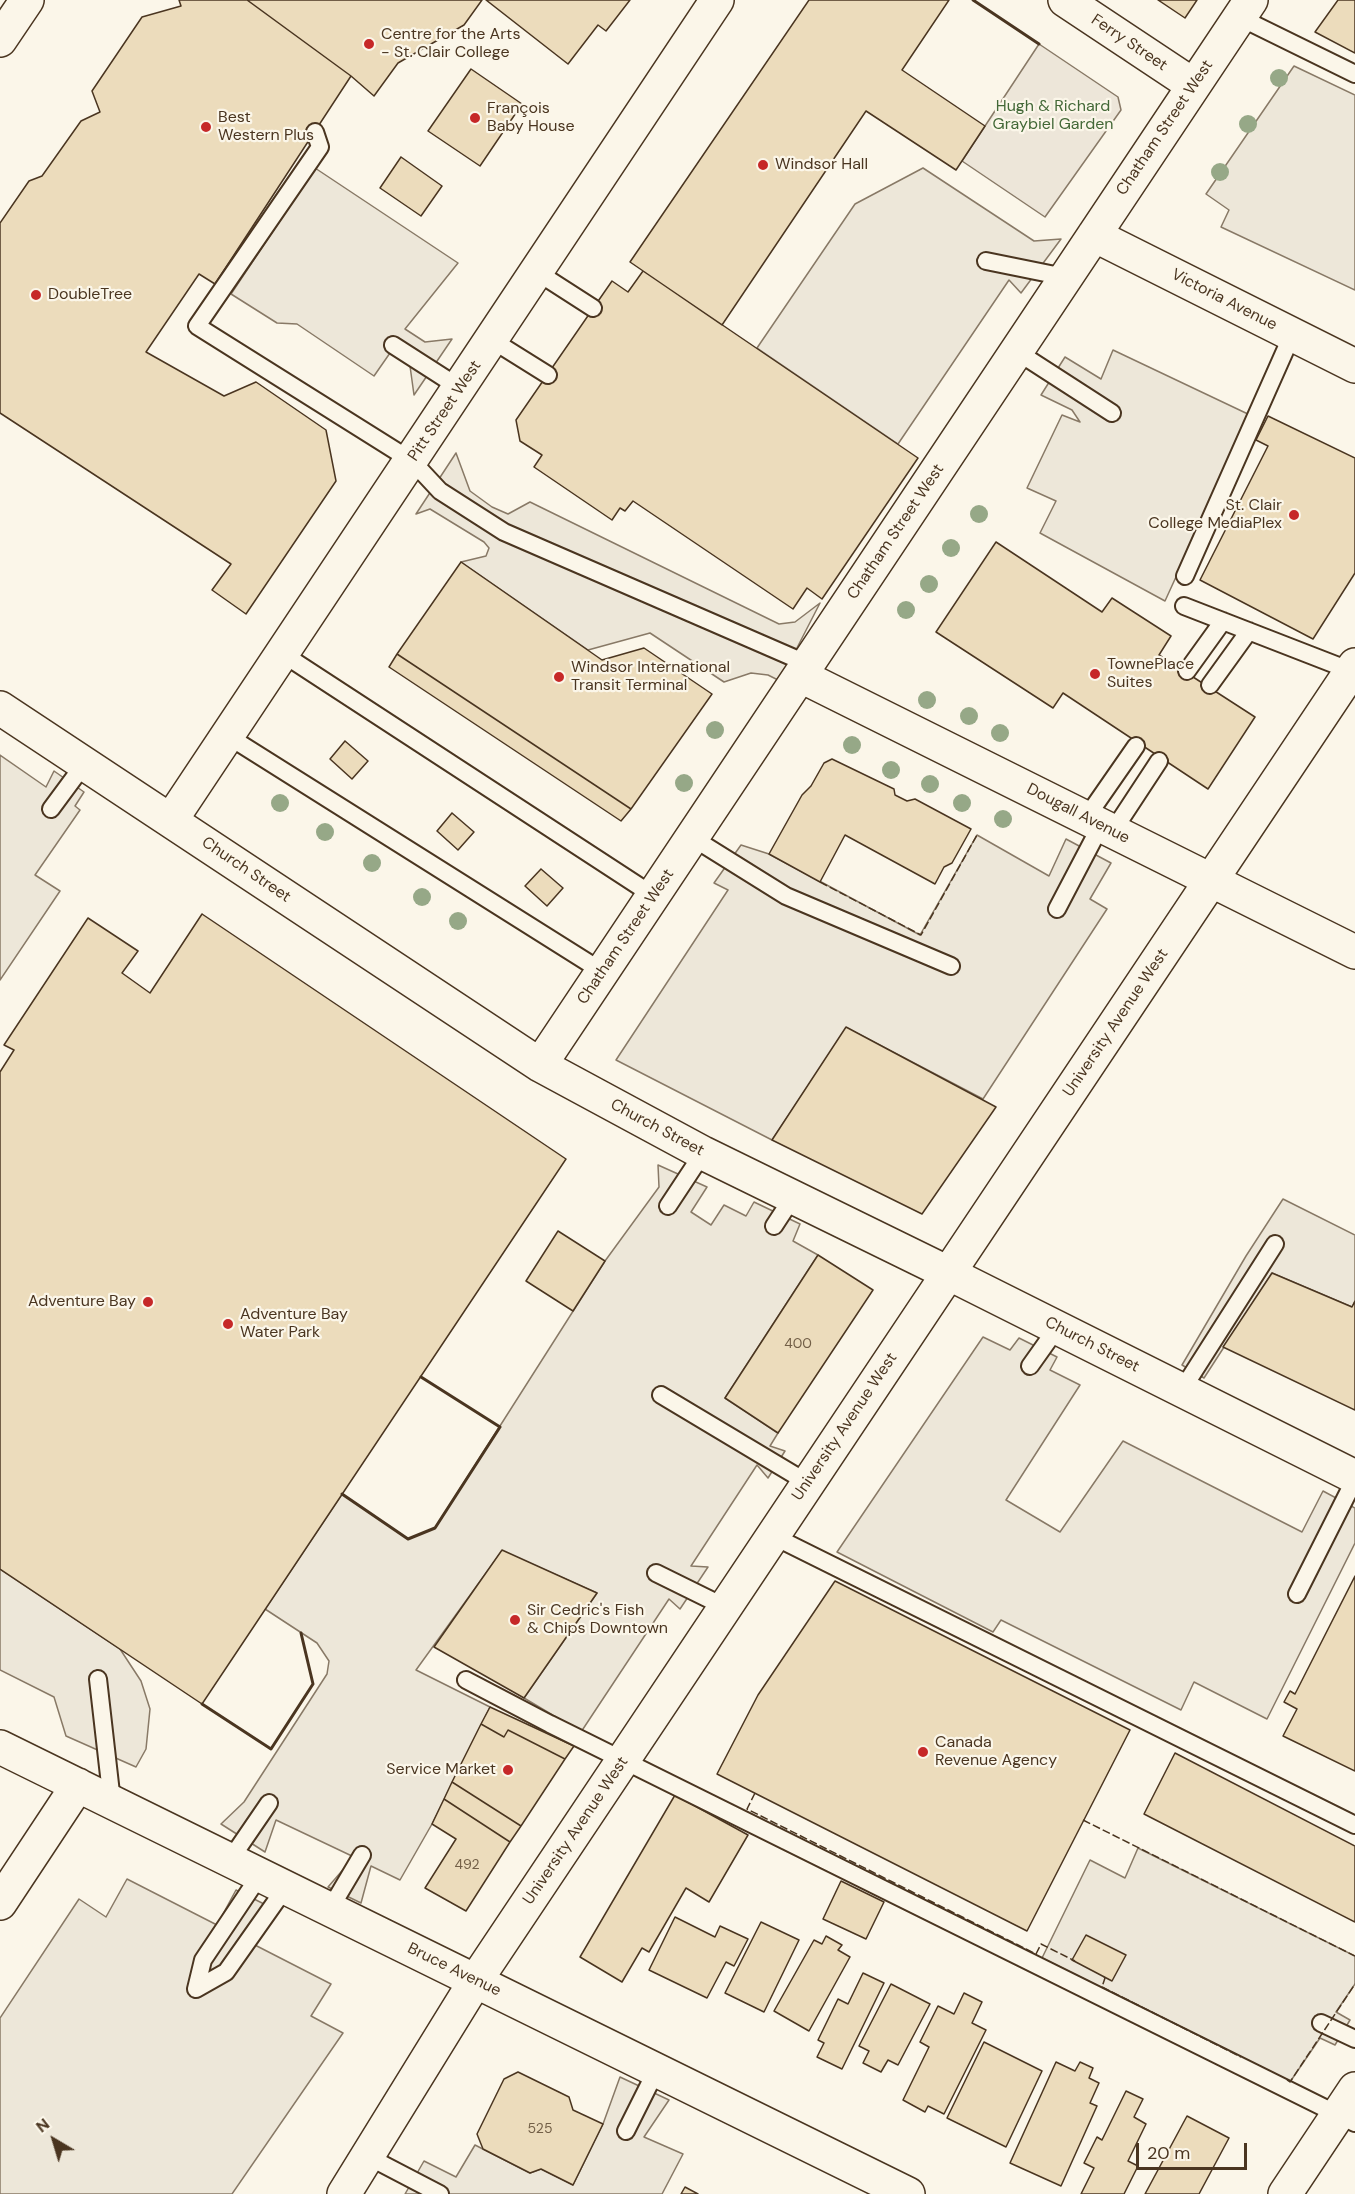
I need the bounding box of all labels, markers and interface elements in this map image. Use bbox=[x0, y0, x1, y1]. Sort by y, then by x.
street label: Ferry Street bbox=[1087, 11, 1171, 75]
place label: Centre for the Arts - St. Clair College bbox=[381, 25, 520, 63]
marker: Centre for the Arts - St. Clair College bbox=[362, 37, 376, 51]
street label: Chatham Street West bbox=[1113, 57, 1217, 199]
park label: Hugh & Richard Graybiel Garden bbox=[993, 97, 1113, 135]
place label: François Baby House bbox=[487, 99, 575, 137]
place label: Best Western Plus bbox=[218, 108, 314, 146]
marker: François Baby House bbox=[468, 111, 482, 125]
marker: Best Western Plus bbox=[199, 120, 213, 134]
place label: Windsor Hall bbox=[775, 155, 868, 175]
marker: Windsor Hall bbox=[756, 158, 770, 172]
street label: Victoria Avenue bbox=[1168, 265, 1280, 335]
place label: DoubleTree bbox=[48, 285, 132, 305]
marker: DoubleTree bbox=[29, 288, 43, 302]
street label: Pitt Street West bbox=[404, 357, 486, 465]
street label: Chatham Street West bbox=[844, 461, 948, 603]
place label: St. Clair College MediaPlex bbox=[1148, 496, 1282, 534]
marker: St. Clair College MediaPlex bbox=[1287, 508, 1301, 522]
place label: TownePlace Suites bbox=[1107, 655, 1194, 693]
place label: Windsor International Transit Terminal bbox=[571, 658, 730, 696]
marker: TownePlace Suites bbox=[1088, 667, 1102, 681]
marker: Windsor International Transit Terminal bbox=[552, 670, 566, 684]
street label: Dougall Avenue bbox=[1023, 780, 1133, 848]
street label: Church Street bbox=[198, 833, 294, 907]
street label: Chatham Street West bbox=[574, 866, 678, 1008]
street label: University Avenue West bbox=[1059, 945, 1173, 1101]
street label: Church Street bbox=[607, 1095, 707, 1161]
place label: Adventure Bay bbox=[28, 1292, 136, 1312]
marker: Adventure Bay bbox=[141, 1295, 155, 1309]
place label: Adventure Bay Water Park bbox=[240, 1305, 348, 1343]
street label: Church Street bbox=[1042, 1313, 1142, 1377]
marker: Adventure Bay Water Park bbox=[221, 1317, 235, 1331]
house number: 400 bbox=[784, 1336, 812, 1352]
street label: University Avenue West bbox=[788, 1349, 902, 1505]
place label: Sir Cedric's Fish & Chips Downtown bbox=[527, 1601, 668, 1639]
marker: Sir Cedric's Fish & Chips Downtown bbox=[508, 1613, 522, 1627]
place label: Canada Revenue Agency bbox=[935, 1733, 1057, 1771]
marker: Canada Revenue Agency bbox=[916, 1745, 930, 1759]
street label: University Avenue West bbox=[519, 1753, 633, 1909]
place label: Service Market bbox=[386, 1760, 496, 1780]
marker: Service Market bbox=[501, 1763, 515, 1777]
house number: 492 bbox=[454, 1857, 480, 1873]
street label: Bruce Avenue bbox=[404, 1939, 504, 2001]
north arrow bbox=[24, 2110, 84, 2170]
text: N bbox=[32, 2114, 54, 2137]
house number: 525 bbox=[528, 2121, 552, 2137]
scale bar bbox=[1139, 2131, 1250, 2169]
text: 20 m bbox=[1147, 2141, 1190, 2165]

